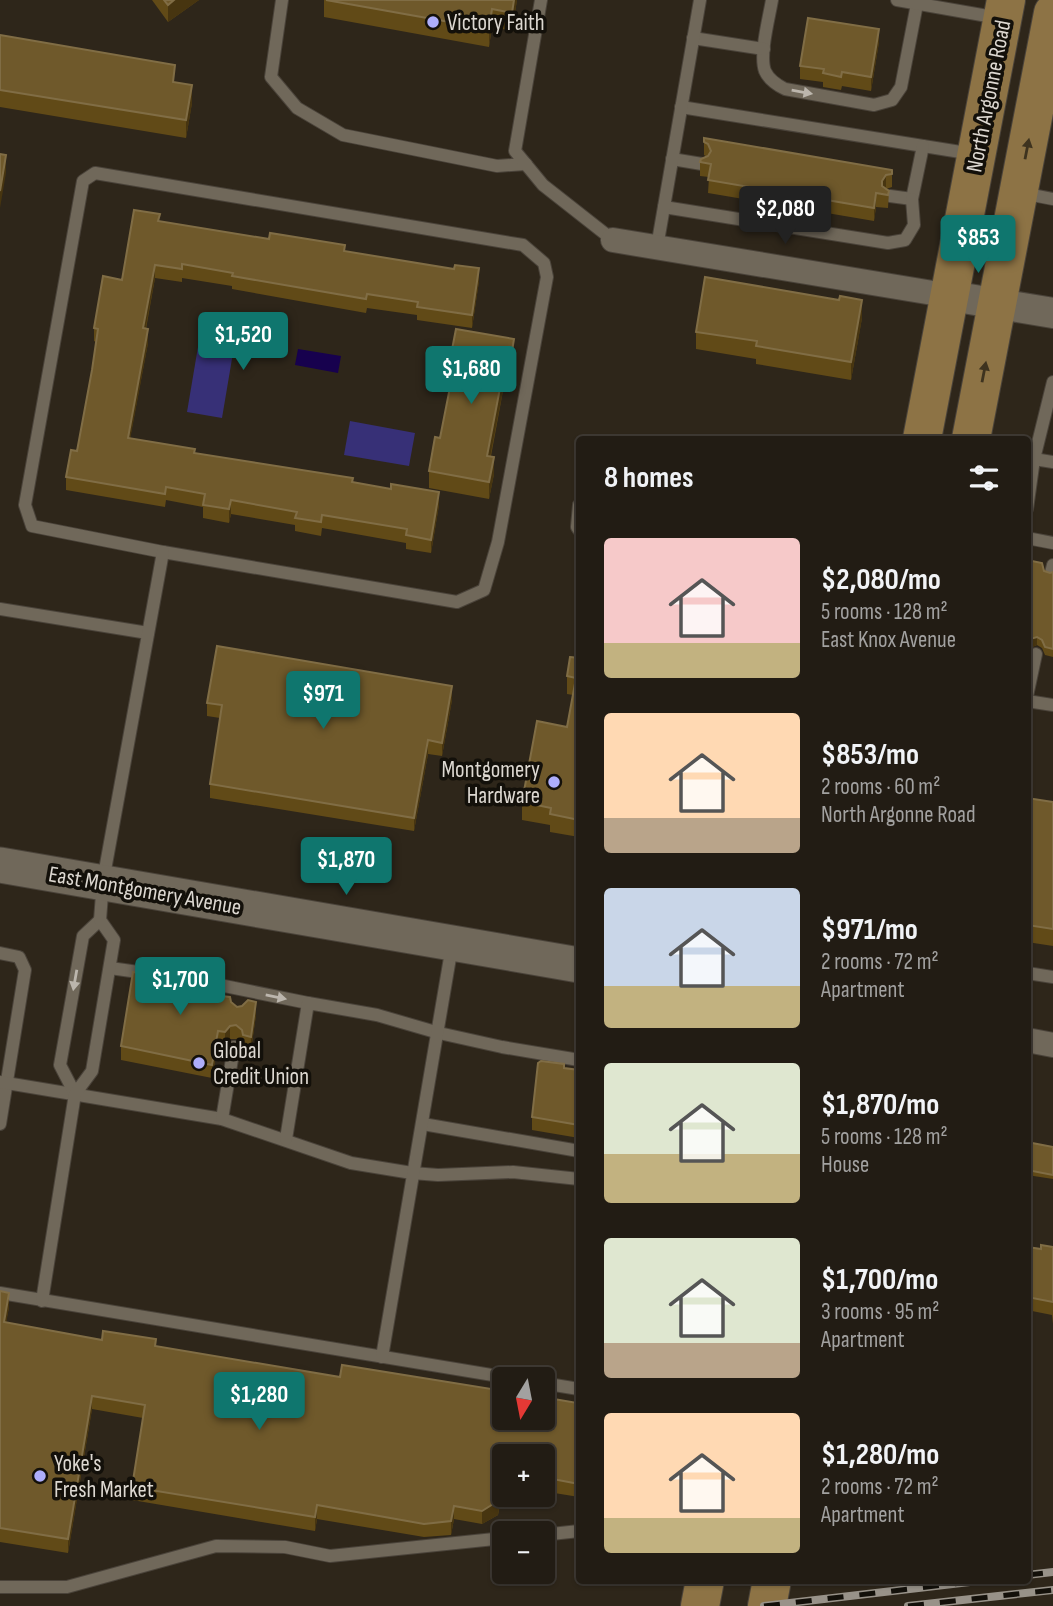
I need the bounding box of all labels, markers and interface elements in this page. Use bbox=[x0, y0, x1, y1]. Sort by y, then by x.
place label: Victory Faith bbox=[447, 9, 545, 37]
marker: Victory Faith bbox=[425, 14, 441, 30]
street label: North Argonne Road bbox=[961, 18, 1017, 175]
one-way arrow bbox=[792, 87, 814, 98]
one-way arrow bbox=[1021, 138, 1032, 160]
pin: $2,080 bbox=[728, 187, 842, 246]
text: $2,080 bbox=[755, 195, 815, 223]
pin: $853 bbox=[937, 216, 1019, 275]
text: $853 bbox=[956, 224, 1000, 252]
pin: $1,520 bbox=[186, 312, 300, 372]
text: $1,520 bbox=[214, 321, 272, 349]
pin: $1,680 bbox=[414, 346, 528, 406]
text: $1,680 bbox=[441, 355, 501, 383]
one-way arrow bbox=[978, 361, 989, 383]
icon: filters bbox=[965, 459, 1003, 497]
text: 8 homes bbox=[604, 460, 693, 496]
text: $2,080/mo bbox=[821, 562, 941, 598]
icon: home bbox=[660, 566, 744, 650]
text: 5 rooms · 128 m² bbox=[821, 598, 948, 626]
text: East Knox Avenue bbox=[821, 626, 956, 654]
pin: $971 bbox=[282, 672, 364, 731]
text: $971 bbox=[302, 680, 344, 708]
text: $853/mo bbox=[821, 737, 919, 773]
icon: home bbox=[660, 741, 744, 825]
place label: Montgomery Hardware bbox=[441, 756, 540, 810]
text: 2 rooms · 60 m² bbox=[821, 773, 940, 801]
marker: Montgomery Hardware bbox=[546, 774, 562, 790]
text: North Argonne Road bbox=[821, 801, 975, 829]
pin: $1,870 bbox=[289, 838, 403, 897]
text: $1,870 bbox=[317, 846, 375, 874]
street label: East Montgomery Avenue bbox=[46, 860, 243, 922]
text: $971/mo bbox=[821, 912, 918, 948]
icon: home bbox=[660, 916, 744, 1000]
text: 2 rooms · 72 m² bbox=[821, 948, 939, 976]
pin: $1,700 bbox=[123, 958, 237, 1017]
text: $1,700 bbox=[151, 966, 209, 994]
one-way arrow bbox=[69, 969, 80, 991]
text: Apartment bbox=[821, 976, 905, 1004]
one-way arrow bbox=[265, 992, 287, 1003]
place label: Global Credit Union bbox=[213, 1037, 309, 1091]
marker: Global Credit Union bbox=[191, 1055, 207, 1071]
text: $1,870/mo bbox=[821, 1087, 939, 1123]
icon: home bbox=[660, 1091, 744, 1175]
text: 5 rooms · 128 m² bbox=[821, 1123, 948, 1151]
text: House bbox=[821, 1151, 869, 1179]
text: $1,700/mo bbox=[821, 1262, 938, 1298]
icon: home bbox=[660, 1266, 744, 1350]
text: 3 rooms · 95 m² bbox=[821, 1298, 940, 1326]
text: Apartment bbox=[821, 1326, 905, 1354]
north arrow bbox=[492, 1367, 555, 1430]
map controls bbox=[492, 1367, 555, 1584]
pin: $1,280 bbox=[202, 1372, 316, 1432]
text: $1,280 bbox=[230, 1381, 288, 1409]
text: $1,280/mo bbox=[821, 1437, 939, 1473]
icon: home bbox=[660, 1441, 744, 1525]
button: + bbox=[492, 1444, 555, 1507]
place label: Yoke's Fresh Market bbox=[54, 1450, 154, 1504]
marker: Yoke's Fresh Market bbox=[32, 1468, 48, 1484]
text: 2 rooms · 72 m² bbox=[821, 1473, 939, 1501]
text: Apartment bbox=[821, 1501, 905, 1529]
button: − bbox=[492, 1521, 555, 1584]

